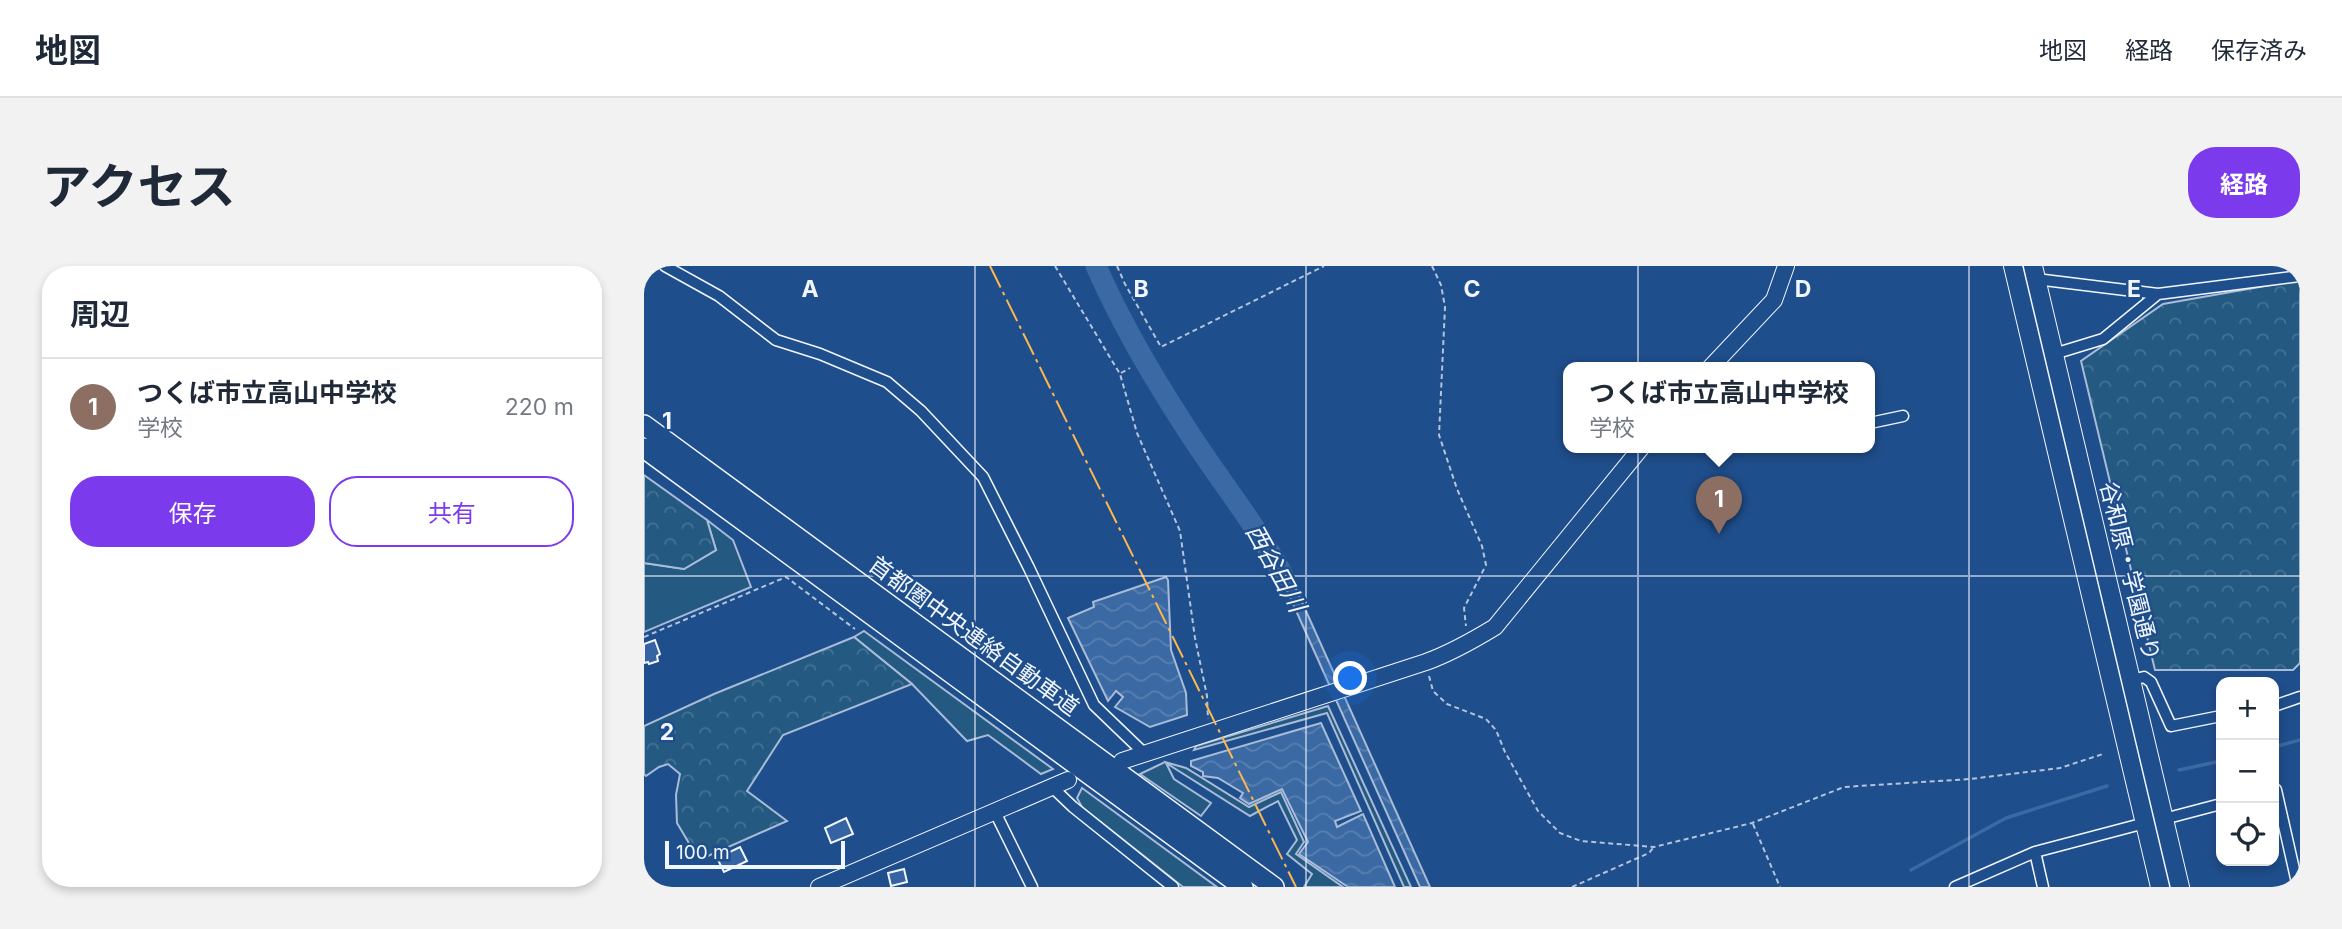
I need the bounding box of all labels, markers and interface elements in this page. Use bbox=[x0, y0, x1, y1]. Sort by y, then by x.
text: 地図 bbox=[35, 30, 101, 70]
text: 地図 bbox=[2039, 36, 2087, 65]
text: 経路 bbox=[2125, 36, 2173, 65]
text: 保存済み bbox=[2211, 36, 2307, 65]
button: 経路 bbox=[2188, 147, 2300, 218]
text: アクセス bbox=[42, 157, 236, 216]
text: A bbox=[801, 275, 819, 303]
text: B bbox=[1133, 275, 1149, 303]
text: C bbox=[1463, 275, 1481, 303]
text: D bbox=[1795, 275, 1811, 303]
text: E bbox=[2127, 275, 2141, 303]
text: 周辺 bbox=[70, 296, 130, 332]
popup bbox=[1563, 362, 1875, 453]
text: つくば市立高山中学校 bbox=[137, 377, 397, 408]
text: つくば市立高山中学校 bbox=[1589, 377, 1849, 408]
text: 1 bbox=[88, 393, 98, 421]
text: 220 m bbox=[505, 393, 574, 421]
text: 1 bbox=[662, 407, 672, 435]
text: 学校 bbox=[137, 414, 183, 442]
text: 学校 bbox=[1589, 414, 1635, 442]
button: 保存 bbox=[70, 476, 315, 547]
button: 共有 bbox=[329, 476, 574, 547]
pin: 1 bbox=[1696, 476, 1742, 534]
street label: 谷和原・学園通り bbox=[2094, 478, 2166, 664]
water label: 西谷田川 bbox=[1240, 519, 1313, 620]
street label: 首都圏中央連絡自動車道 bbox=[863, 550, 1085, 722]
your location bbox=[1333, 661, 1367, 695]
map controls bbox=[2216, 677, 2279, 866]
button: + bbox=[2216, 677, 2279, 740]
text: 2 bbox=[660, 718, 674, 746]
button: − bbox=[2216, 740, 2279, 803]
button: locate bbox=[2216, 803, 2279, 866]
scale bar bbox=[665, 838, 845, 870]
text: 100 m bbox=[676, 841, 730, 864]

